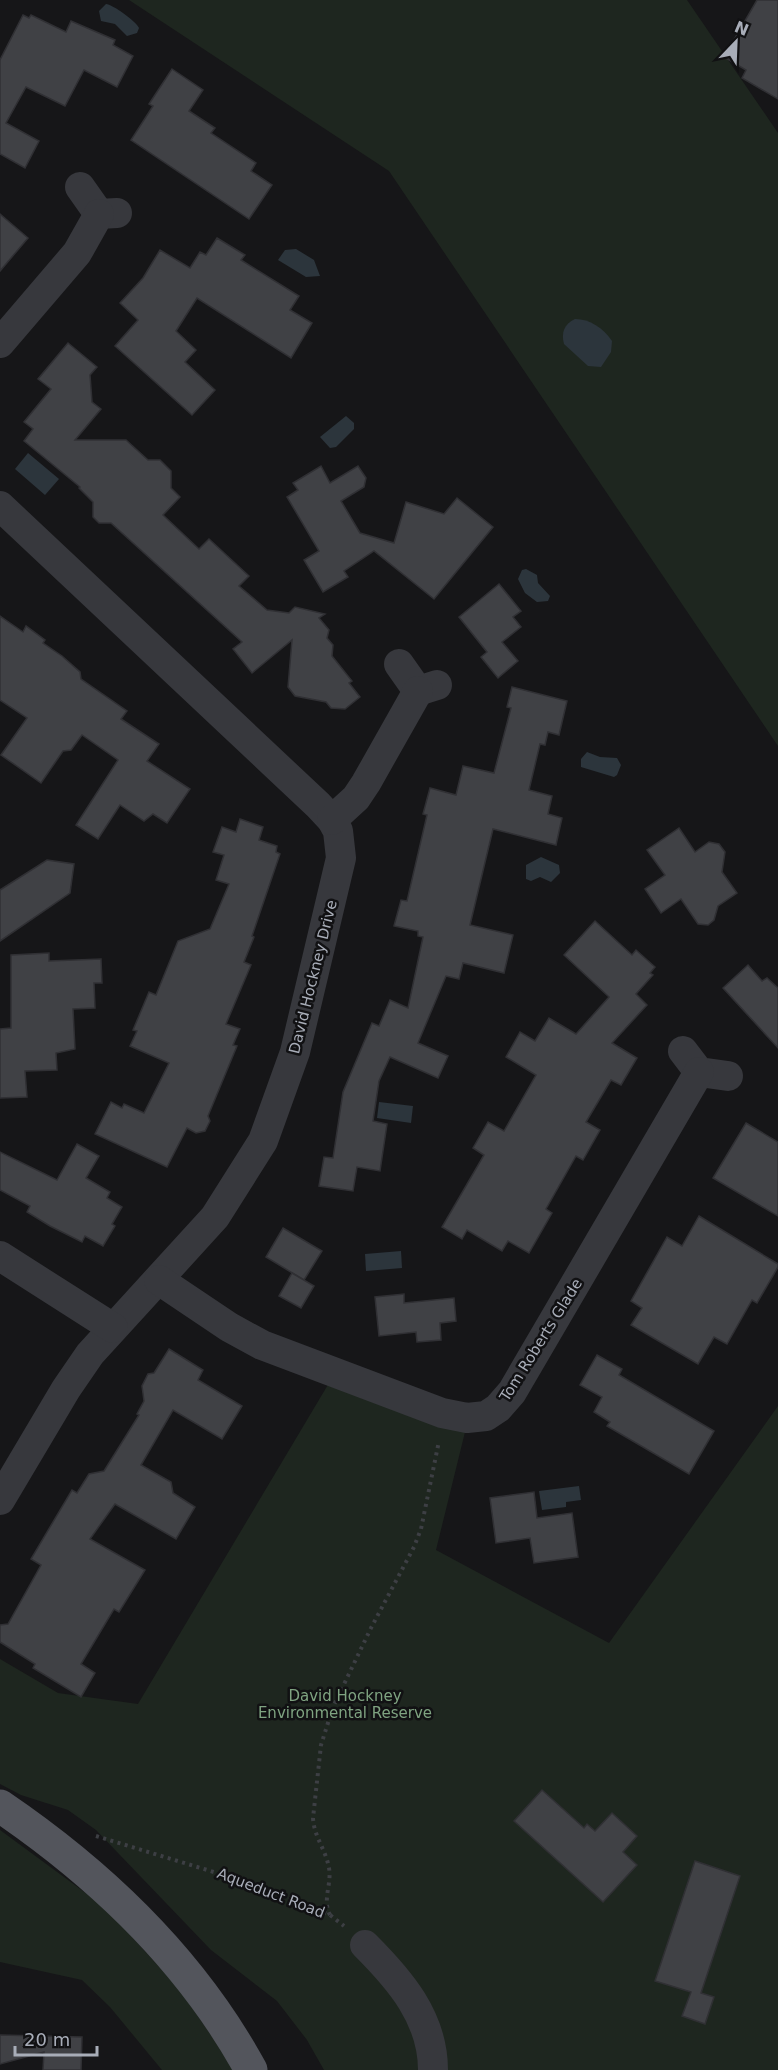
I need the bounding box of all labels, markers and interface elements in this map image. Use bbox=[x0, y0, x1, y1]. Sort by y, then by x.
north arrow bbox=[706, 12, 766, 72]
text: N bbox=[732, 17, 752, 40]
street label: David Hockney Drive bbox=[285, 898, 341, 1056]
street label: Tom Roberts Glade bbox=[495, 1275, 586, 1405]
park label: David Hockney Environmental Reserve bbox=[258, 1687, 432, 1722]
street label: Aqueduct Road bbox=[215, 1864, 327, 1922]
scale bar bbox=[15, 2019, 98, 2057]
text: 20 m bbox=[24, 2029, 70, 2050]

